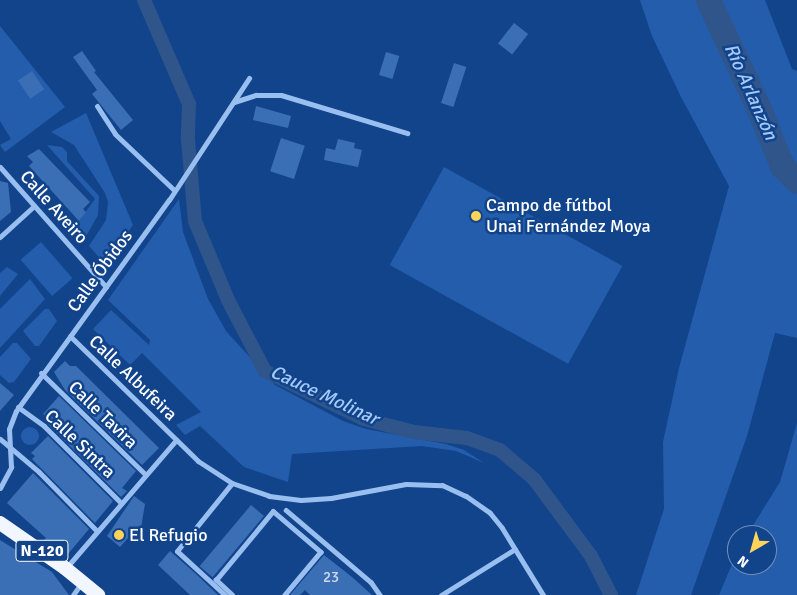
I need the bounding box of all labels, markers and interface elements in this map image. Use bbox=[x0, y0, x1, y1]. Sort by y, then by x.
water label: Río Arlanzón bbox=[719, 40, 781, 144]
street label: Calle Aveiro bbox=[15, 166, 93, 248]
place label: Campo de fútbol Unai Fernández Moya bbox=[486, 195, 651, 238]
marker: Campo de fútbol Unai Fernández Moya bbox=[470, 210, 482, 222]
street label: Calle Óbidos bbox=[63, 226, 137, 316]
street label: Calle Albufeira bbox=[85, 331, 181, 425]
water label: Cauce Molinar bbox=[266, 361, 382, 431]
street label: Calle Tavira bbox=[64, 377, 142, 453]
street label: Calle Sintra bbox=[40, 405, 120, 483]
place label: El Refugio bbox=[129, 524, 208, 546]
north arrow bbox=[727, 525, 777, 575]
marker: El Refugio bbox=[113, 529, 125, 541]
road number: N-120 bbox=[15, 538, 70, 564]
text: N bbox=[734, 552, 752, 571]
house number: 23 bbox=[323, 569, 339, 587]

